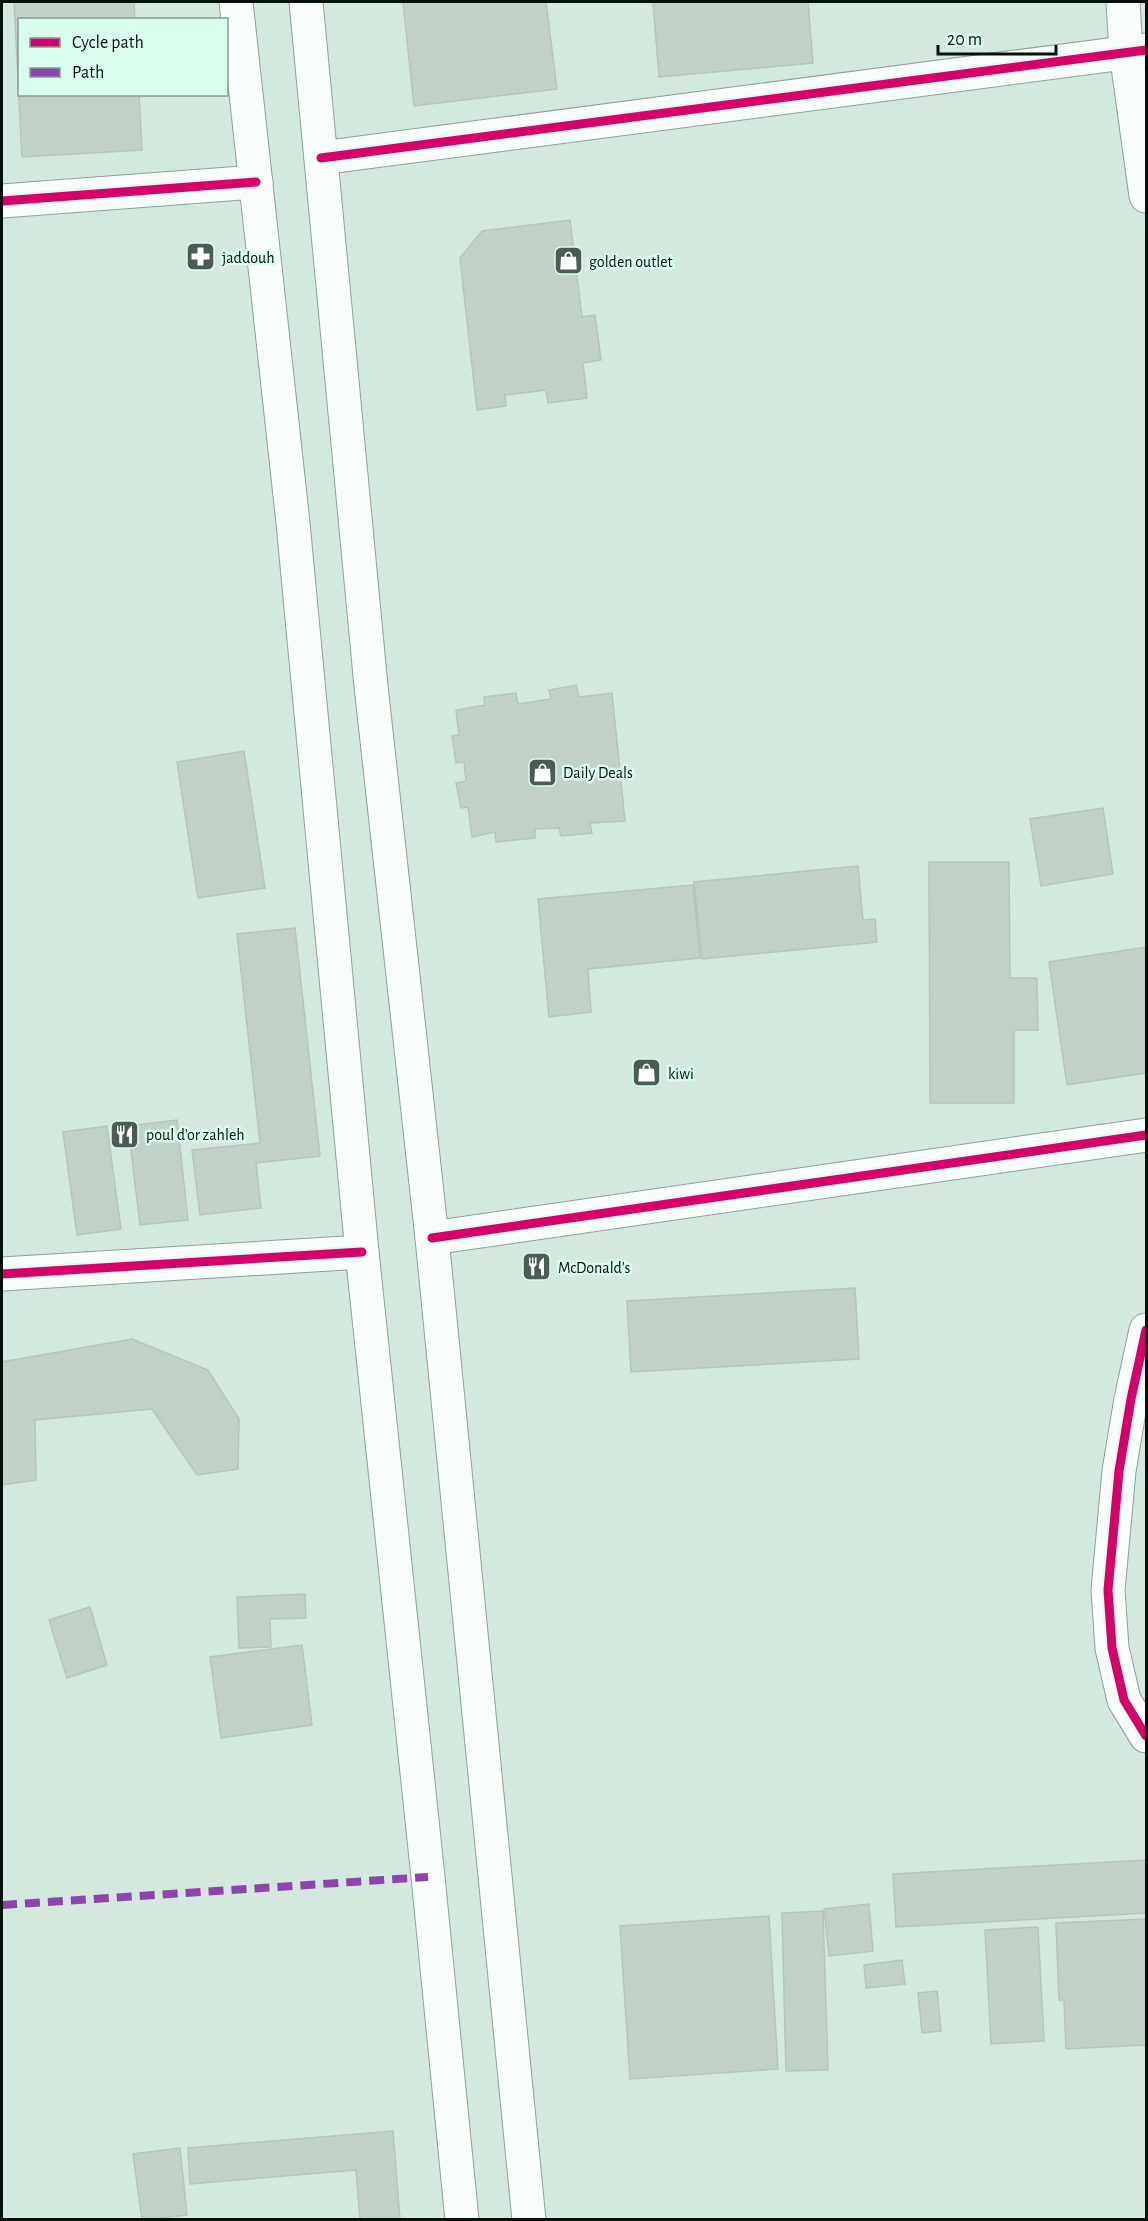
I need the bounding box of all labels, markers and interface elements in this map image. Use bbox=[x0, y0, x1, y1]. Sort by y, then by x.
legend bbox=[18, 18, 228, 96]
scale bar bbox=[938, 18, 1056, 56]
text: 20 m bbox=[947, 31, 982, 49]
text: Cycle path bbox=[72, 34, 144, 52]
text: Path bbox=[72, 64, 104, 82]
pharmacy icon: jaddouh bbox=[185, 241, 217, 273]
shop icon: golden outlet bbox=[552, 245, 584, 277]
place label: jaddouh bbox=[222, 250, 275, 267]
place label: golden outlet bbox=[589, 254, 673, 270]
shop icon: Daily Deals bbox=[526, 756, 558, 788]
place label: Daily Deals bbox=[563, 765, 633, 782]
shop icon: kiwi bbox=[631, 1057, 663, 1089]
place label: kiwi bbox=[668, 1066, 694, 1082]
restaurant icon: poul d'or zahleh bbox=[109, 1118, 141, 1150]
place label: poul d'or zahleh bbox=[146, 1127, 245, 1143]
restaurant icon: McDonald's bbox=[521, 1251, 553, 1283]
place label: McDonald's bbox=[558, 1260, 631, 1276]

